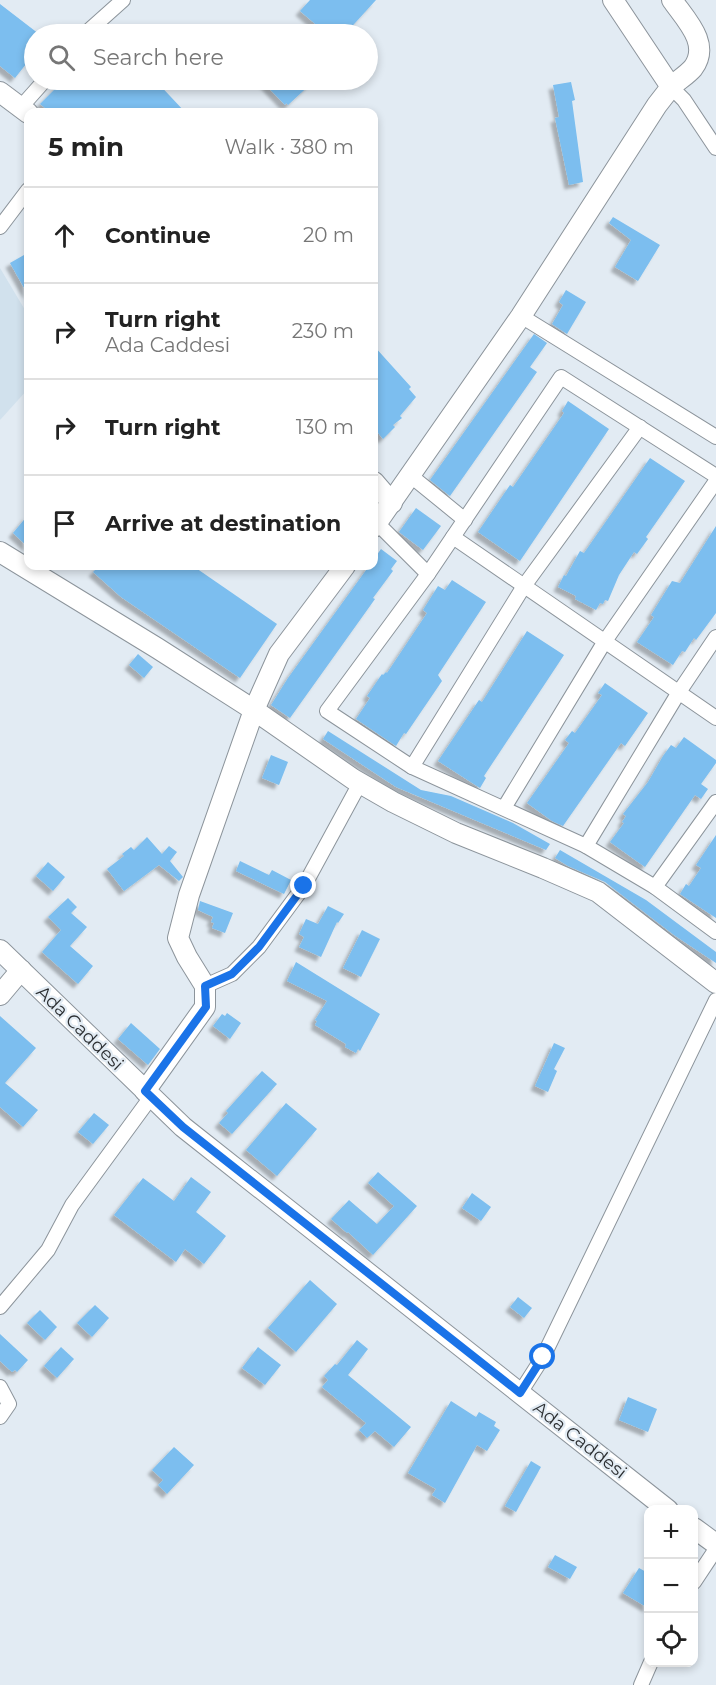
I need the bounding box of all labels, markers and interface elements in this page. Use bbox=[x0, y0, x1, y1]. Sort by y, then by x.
search box bbox=[24, 24, 378, 90]
icon: search bbox=[45, 41, 78, 74]
text: Search here bbox=[93, 44, 224, 71]
text: 5 min bbox=[48, 131, 124, 163]
text: Walk · 380 m bbox=[224, 135, 354, 159]
icon: ahead bbox=[48, 219, 81, 252]
text: Continue bbox=[105, 222, 211, 249]
text: 20 m bbox=[303, 223, 354, 247]
text: Turn right bbox=[105, 306, 220, 333]
icon: right bbox=[48, 315, 81, 348]
text: 230 m bbox=[292, 319, 354, 343]
text: Ada Caddesi bbox=[105, 333, 230, 357]
icon: right bbox=[48, 411, 81, 444]
text: Turn right bbox=[105, 414, 220, 441]
text: 130 m bbox=[296, 415, 354, 439]
icon: arrive bbox=[48, 507, 81, 540]
text: Arrive at destination bbox=[105, 510, 341, 537]
route end bbox=[290, 872, 316, 898]
street label: Ada Caddesi bbox=[32, 981, 128, 1075]
route start bbox=[529, 1343, 555, 1369]
street label: Ada Caddesi bbox=[529, 1397, 631, 1483]
map controls bbox=[644, 1505, 698, 1667]
button: + bbox=[644, 1505, 698, 1559]
button: − bbox=[644, 1559, 698, 1613]
button: locate bbox=[644, 1613, 698, 1667]

